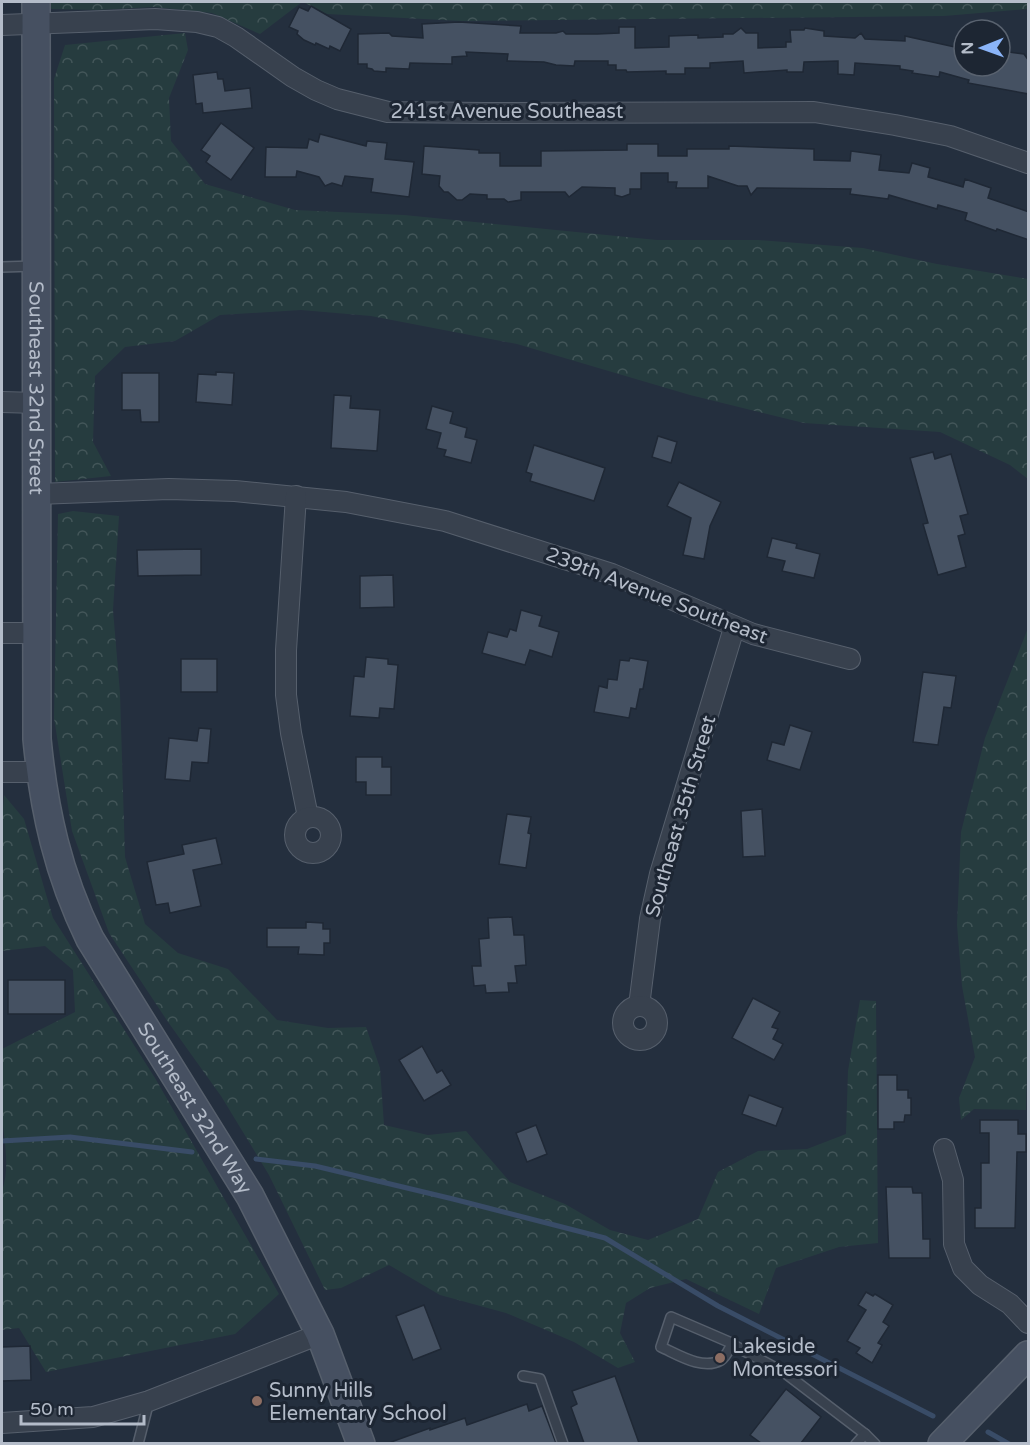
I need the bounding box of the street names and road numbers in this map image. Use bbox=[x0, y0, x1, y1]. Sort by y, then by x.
street label: 241st Avenue Southeast bbox=[390, 100, 624, 124]
street label: Southeast 32nd Street bbox=[23, 281, 48, 495]
street label: 239th Avenue Southeast bbox=[542, 542, 771, 649]
street label: Southeast 35th Street bbox=[641, 712, 721, 920]
street label: Southeast 32nd Way bbox=[132, 1018, 257, 1199]

